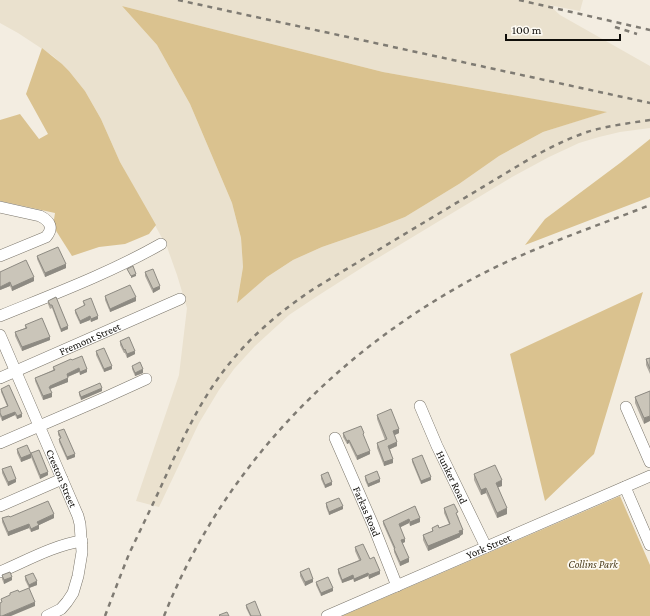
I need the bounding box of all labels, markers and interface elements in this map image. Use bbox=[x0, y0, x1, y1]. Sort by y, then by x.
scale bar bbox=[506, 16, 620, 42]
text: 100 m bbox=[512, 23, 542, 37]
street label: Fremont Street bbox=[57, 320, 123, 357]
street label: Creston Street bbox=[44, 447, 80, 510]
street label: Hunker Road bbox=[434, 449, 470, 506]
street label: Farkas Road bbox=[351, 485, 383, 538]
street label: York Street bbox=[464, 531, 513, 561]
park label: Collins Park bbox=[568, 558, 619, 570]

